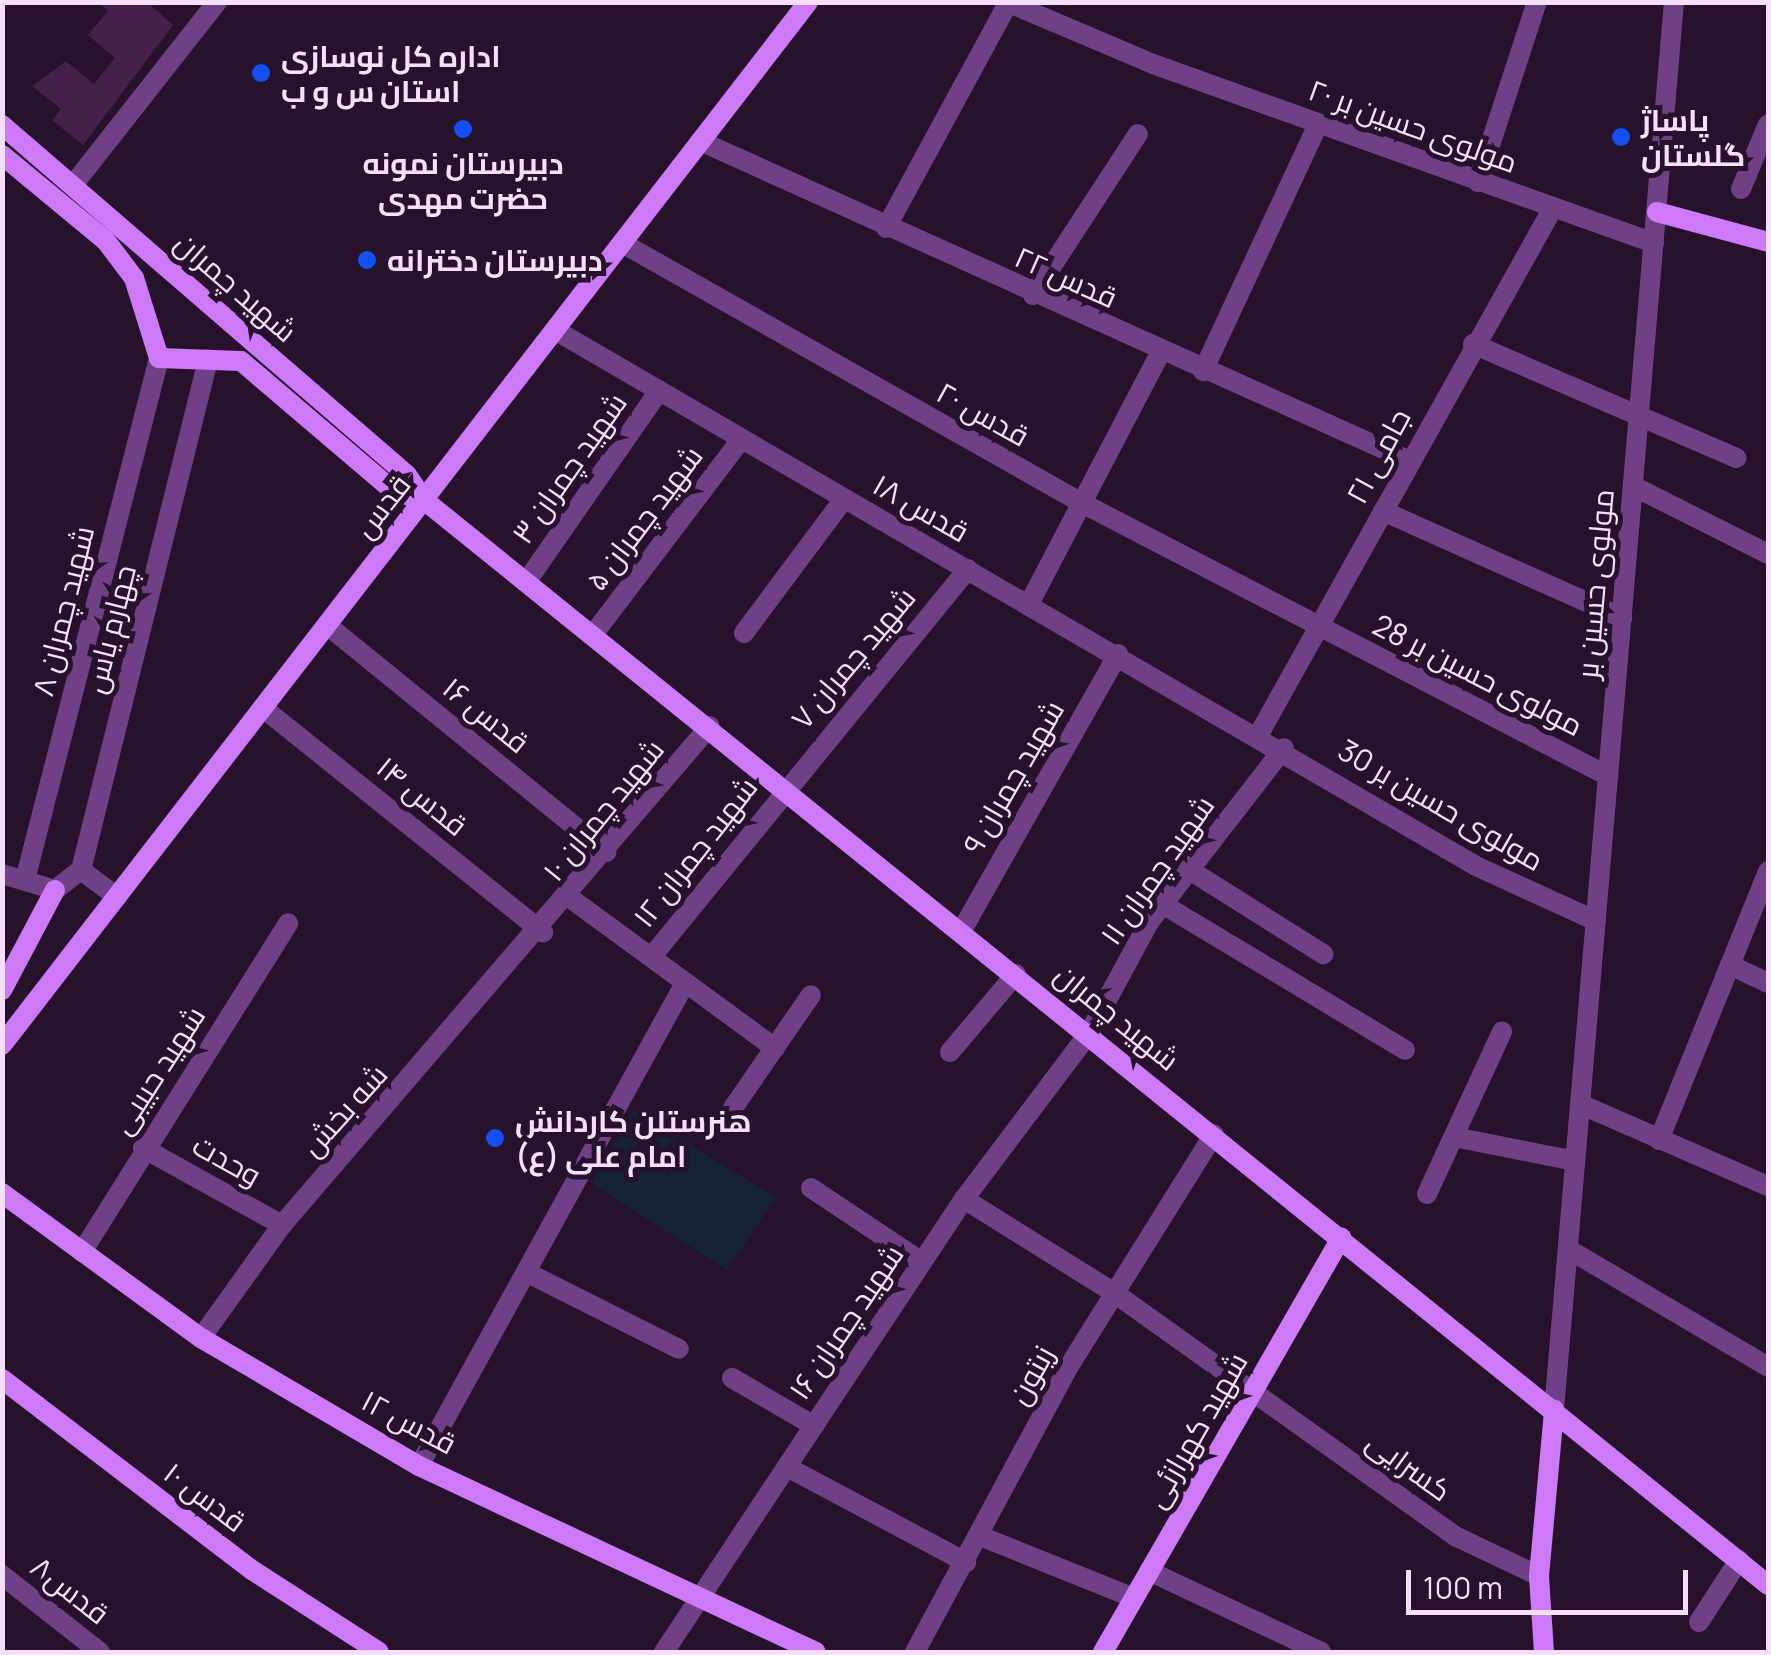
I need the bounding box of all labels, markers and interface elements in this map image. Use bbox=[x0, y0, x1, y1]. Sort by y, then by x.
place label: اداره کل نوسازی استان س و ب bbox=[281, 38, 501, 108]
marker: اداره کل نوسازی استان س و ب bbox=[250, 62, 272, 84]
street label: مولوی حسین بر ۲۰ bbox=[1304, 72, 1522, 180]
place label: پاساژ گلستان bbox=[1641, 102, 1745, 172]
marker: دبیرستان نمونه حضرت مهدی bbox=[452, 118, 474, 140]
marker: پاساژ گلستان bbox=[1610, 126, 1632, 148]
place label: دبیرستان نمونه حضرت مهدی bbox=[362, 145, 564, 216]
street label: شهید چمران bbox=[168, 224, 304, 350]
street label: قدس ۲۲ bbox=[1009, 239, 1123, 315]
place label: دبیرستان دخترانه bbox=[387, 242, 603, 278]
marker: دبیرستان دخترانه bbox=[356, 249, 378, 271]
street label: قدس ۲۰ bbox=[931, 374, 1035, 454]
street label: شهید چمران ۳ bbox=[504, 386, 634, 550]
street label: جامی ۲۱ bbox=[1338, 402, 1418, 510]
street label: شهید چمران ۵ bbox=[578, 439, 710, 597]
street label: قدس ۱۸ bbox=[867, 466, 975, 550]
street label: قدس bbox=[346, 467, 418, 545]
street label: مولوی حسین بر bbox=[1569, 488, 1621, 680]
street label: شهید چمران ۸ bbox=[24, 522, 102, 700]
street label: چهارم یاس bbox=[77, 561, 143, 697]
street label: شهید چمران ۷ bbox=[783, 580, 923, 736]
street label: مولوی حسین بر 28 bbox=[1367, 607, 1589, 743]
street label: قدس ۱۶ bbox=[436, 669, 536, 761]
street label: شهید چمران ۹ bbox=[955, 694, 1071, 860]
street label: شهید چمران ۱۰ bbox=[535, 732, 671, 888]
street label: مولوی حسین بر 30 bbox=[1332, 732, 1550, 878]
street label: قدس ۱۴ bbox=[370, 749, 474, 843]
street label: شهید چمران ۱۲ bbox=[625, 770, 765, 934]
street label: شهید چمران ۱۱ bbox=[1092, 788, 1222, 952]
street label: شهید چمران bbox=[1048, 956, 1186, 1078]
street label: شهید حبیبی bbox=[103, 999, 213, 1141]
street label: شه بخش bbox=[293, 1056, 395, 1164]
place label: هنرستلن کاردانش امام علی (ع) bbox=[515, 1103, 752, 1174]
street label: وحدت bbox=[186, 1127, 268, 1193]
marker: هنرستلن کاردانش امام علی (ع) bbox=[484, 1127, 506, 1149]
street label: شهید چمران ۱۶ bbox=[781, 1238, 911, 1406]
street label: زیتون bbox=[1000, 1339, 1062, 1411]
street label: شهید کهرازئی bbox=[1137, 1346, 1255, 1514]
street label: قدس ۱۲ bbox=[356, 1382, 462, 1462]
street label: کسرایی bbox=[1360, 1423, 1458, 1509]
street label: قدس ۱۰ bbox=[157, 1455, 253, 1539]
street label: قدس۸ bbox=[24, 1548, 116, 1632]
scale bar bbox=[1411, 1550, 1694, 1612]
text: 100 m bbox=[1423, 1567, 1503, 1608]

